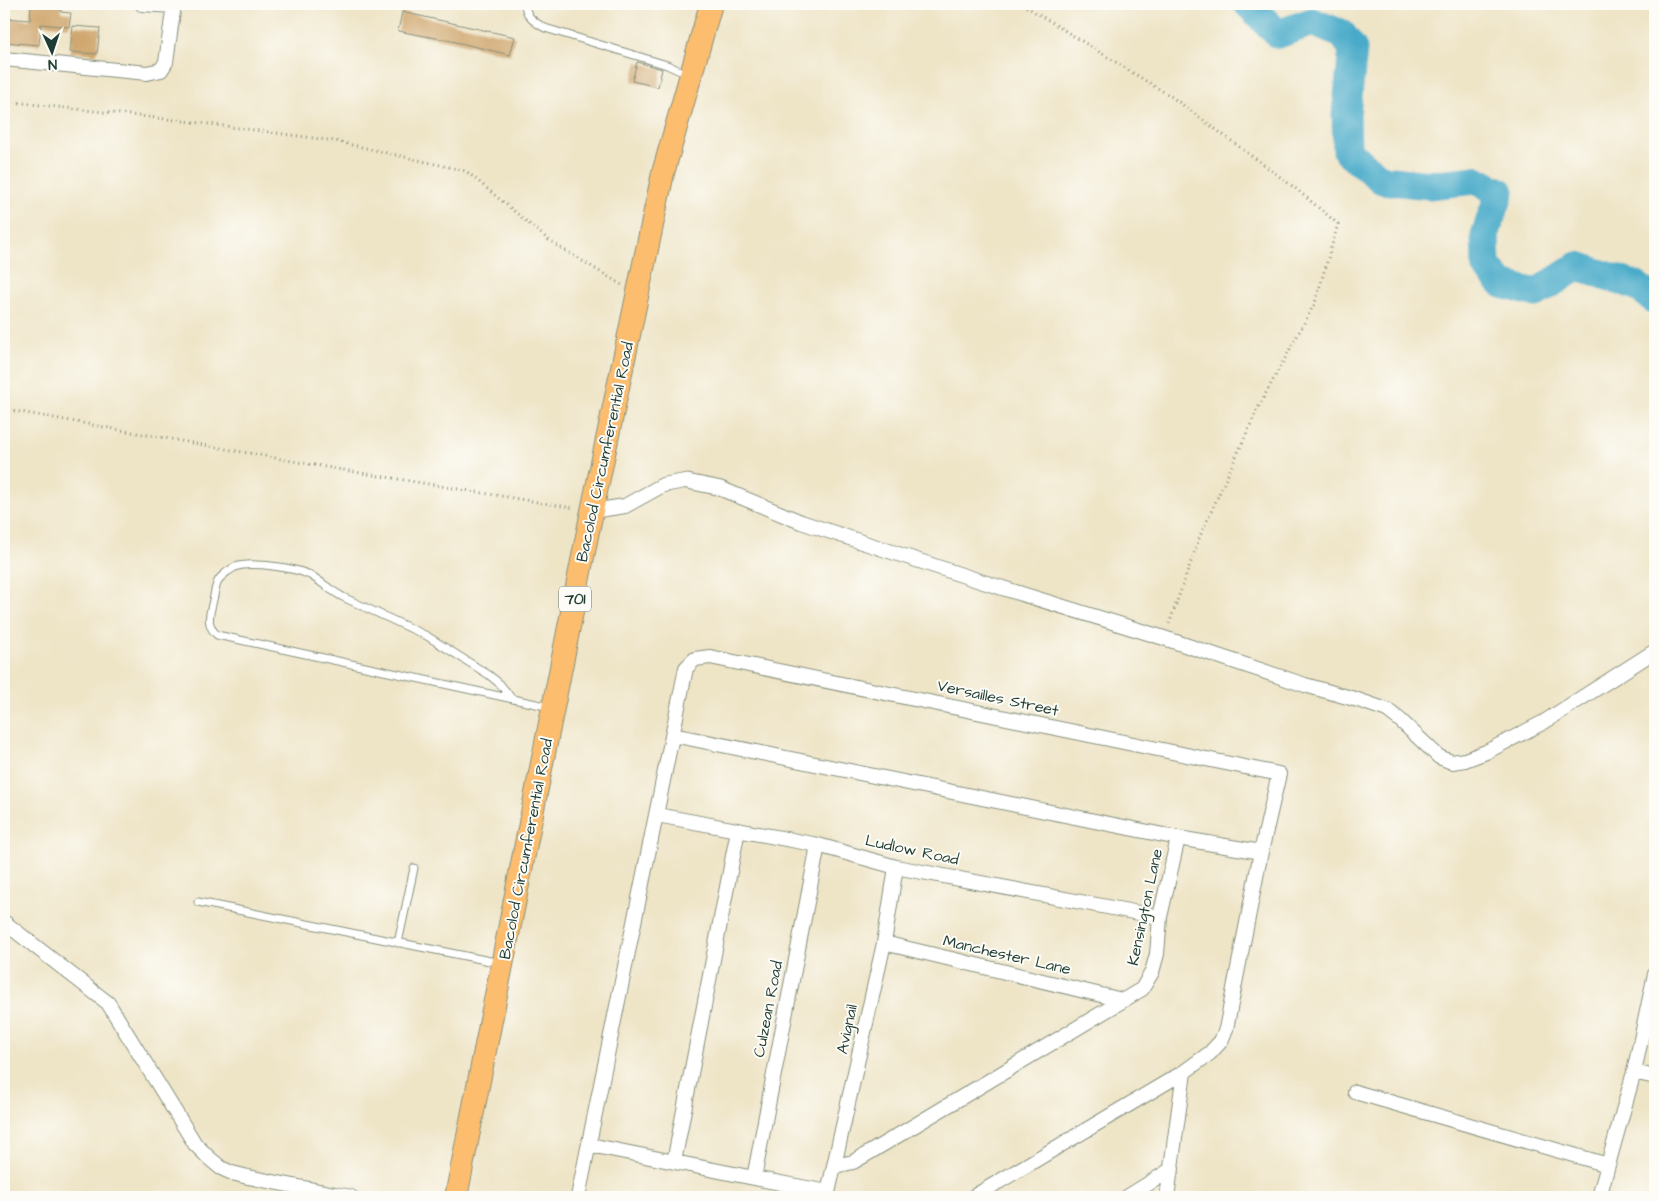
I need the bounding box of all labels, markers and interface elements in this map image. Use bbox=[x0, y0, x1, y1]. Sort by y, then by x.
north arrow bbox=[28, 28, 78, 78]
text: N bbox=[48, 54, 58, 74]
street label: Bacolod Circumferential Road bbox=[571, 340, 639, 564]
road number: 701 bbox=[559, 586, 591, 612]
street label: Versailles Street bbox=[935, 674, 1061, 722]
street label: Bacolod Circumferential Road bbox=[494, 737, 558, 961]
street label: Ludlow Road bbox=[863, 829, 961, 871]
street label: Kensington Lane bbox=[1122, 846, 1169, 968]
street label: Manchester Lane bbox=[941, 930, 1073, 980]
street label: Culzean Road bbox=[748, 959, 788, 1059]
street label: Avignail bbox=[831, 1002, 864, 1056]

